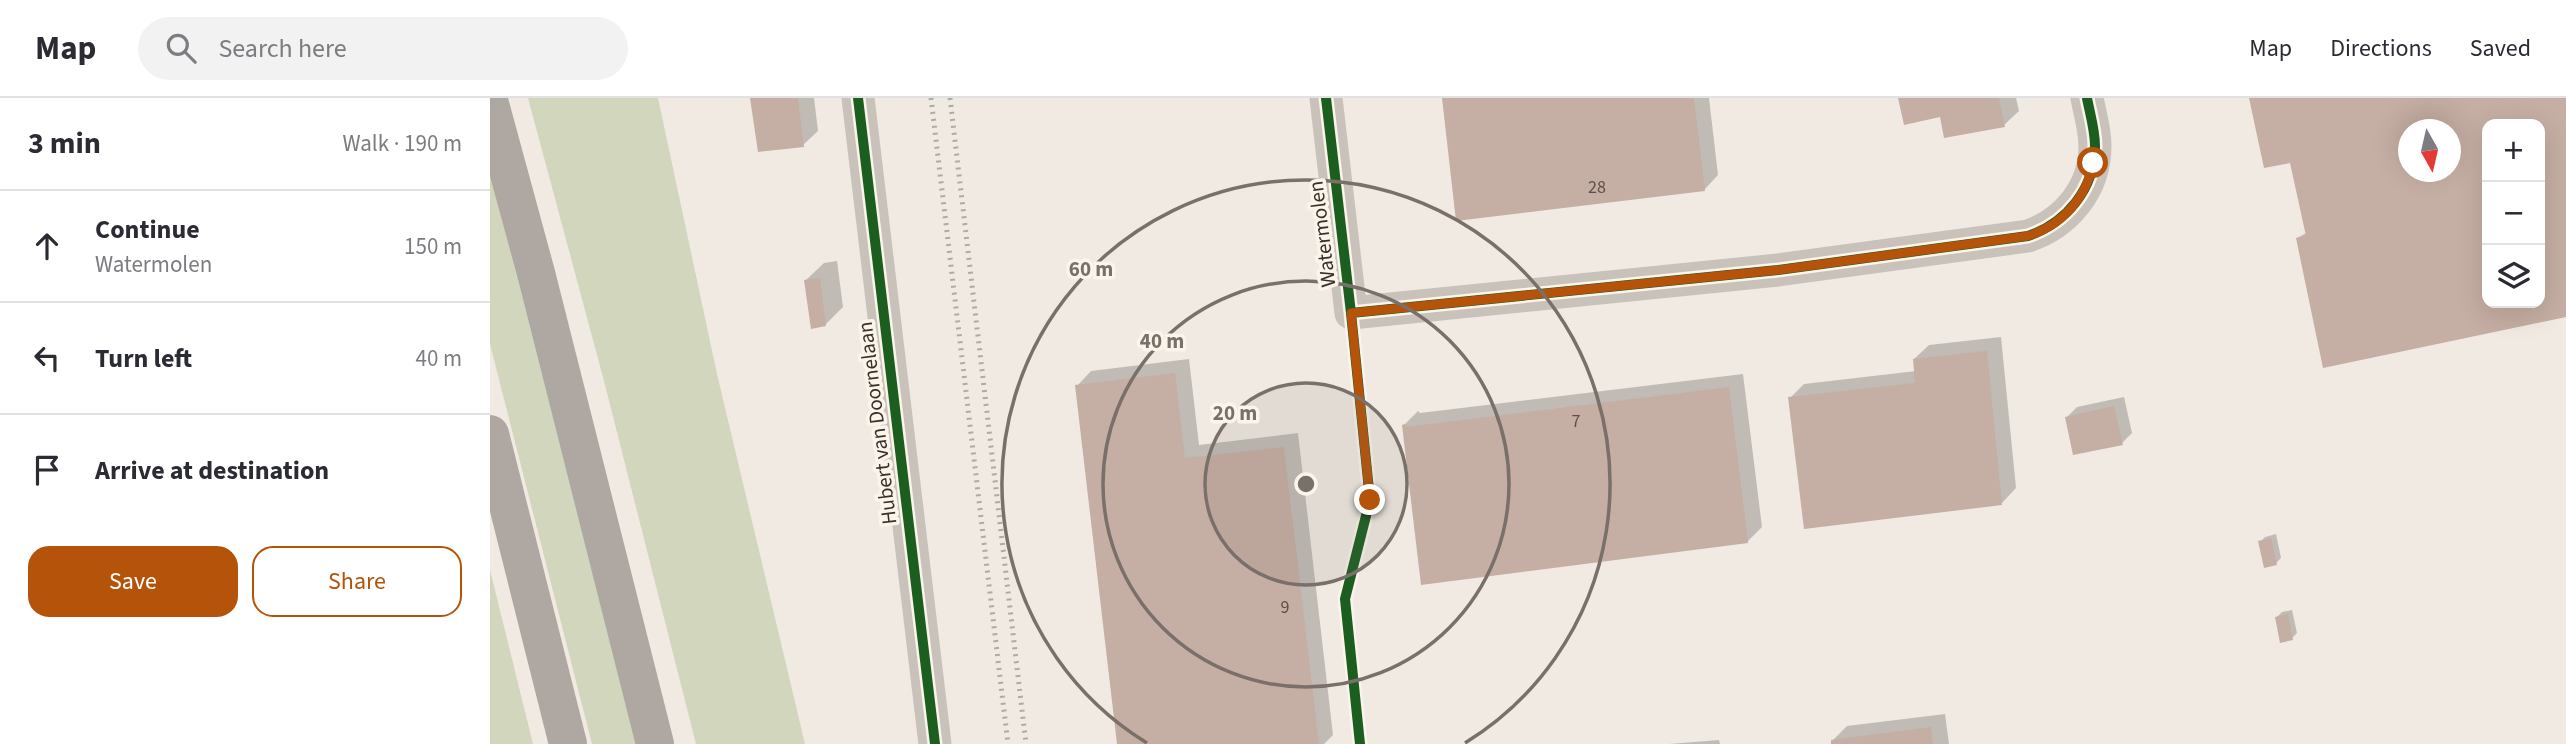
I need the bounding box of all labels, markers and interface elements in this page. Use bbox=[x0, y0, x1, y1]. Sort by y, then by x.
search box bbox=[138, 17, 628, 80]
text: Map bbox=[35, 25, 96, 72]
icon: search bbox=[162, 29, 200, 67]
text: Search here bbox=[218, 30, 347, 67]
text: Map bbox=[2249, 31, 2292, 66]
text: Directions bbox=[2330, 31, 2432, 66]
text: Saved bbox=[2470, 31, 2531, 66]
north arrow bbox=[2398, 119, 2461, 182]
map controls bbox=[2482, 119, 2545, 308]
button: + bbox=[2482, 119, 2545, 182]
text: 3 min bbox=[28, 122, 101, 165]
text: Walk · 190 m bbox=[343, 127, 462, 160]
route start bbox=[2077, 147, 2108, 178]
house number: 28 bbox=[1588, 175, 1606, 200]
street label: Watermolen bbox=[1301, 179, 1343, 289]
button: − bbox=[2482, 182, 2545, 245]
text: Continue bbox=[95, 211, 200, 248]
icon: ahead bbox=[28, 227, 66, 265]
text: 150 m bbox=[404, 230, 462, 263]
button: layers bbox=[2482, 245, 2545, 308]
text: Watermolen bbox=[95, 248, 212, 281]
text: 60 m bbox=[1069, 254, 1113, 284]
street label: Hubert van Doornelaan bbox=[850, 320, 904, 526]
text: 40 m bbox=[1140, 326, 1184, 356]
icon: left bbox=[28, 339, 66, 377]
text: Turn left bbox=[95, 340, 192, 377]
text: 40 m bbox=[415, 342, 462, 375]
text: 20 m bbox=[1213, 398, 1257, 428]
house number: 7 bbox=[1572, 409, 1581, 434]
icon: arrive bbox=[28, 451, 66, 489]
text: Arrive at destination bbox=[95, 452, 329, 489]
centre of rings bbox=[1294, 472, 1318, 496]
route end bbox=[1354, 484, 1385, 515]
button: Save bbox=[28, 546, 238, 617]
button: Share bbox=[252, 546, 462, 617]
house number: 9 bbox=[1281, 595, 1290, 620]

